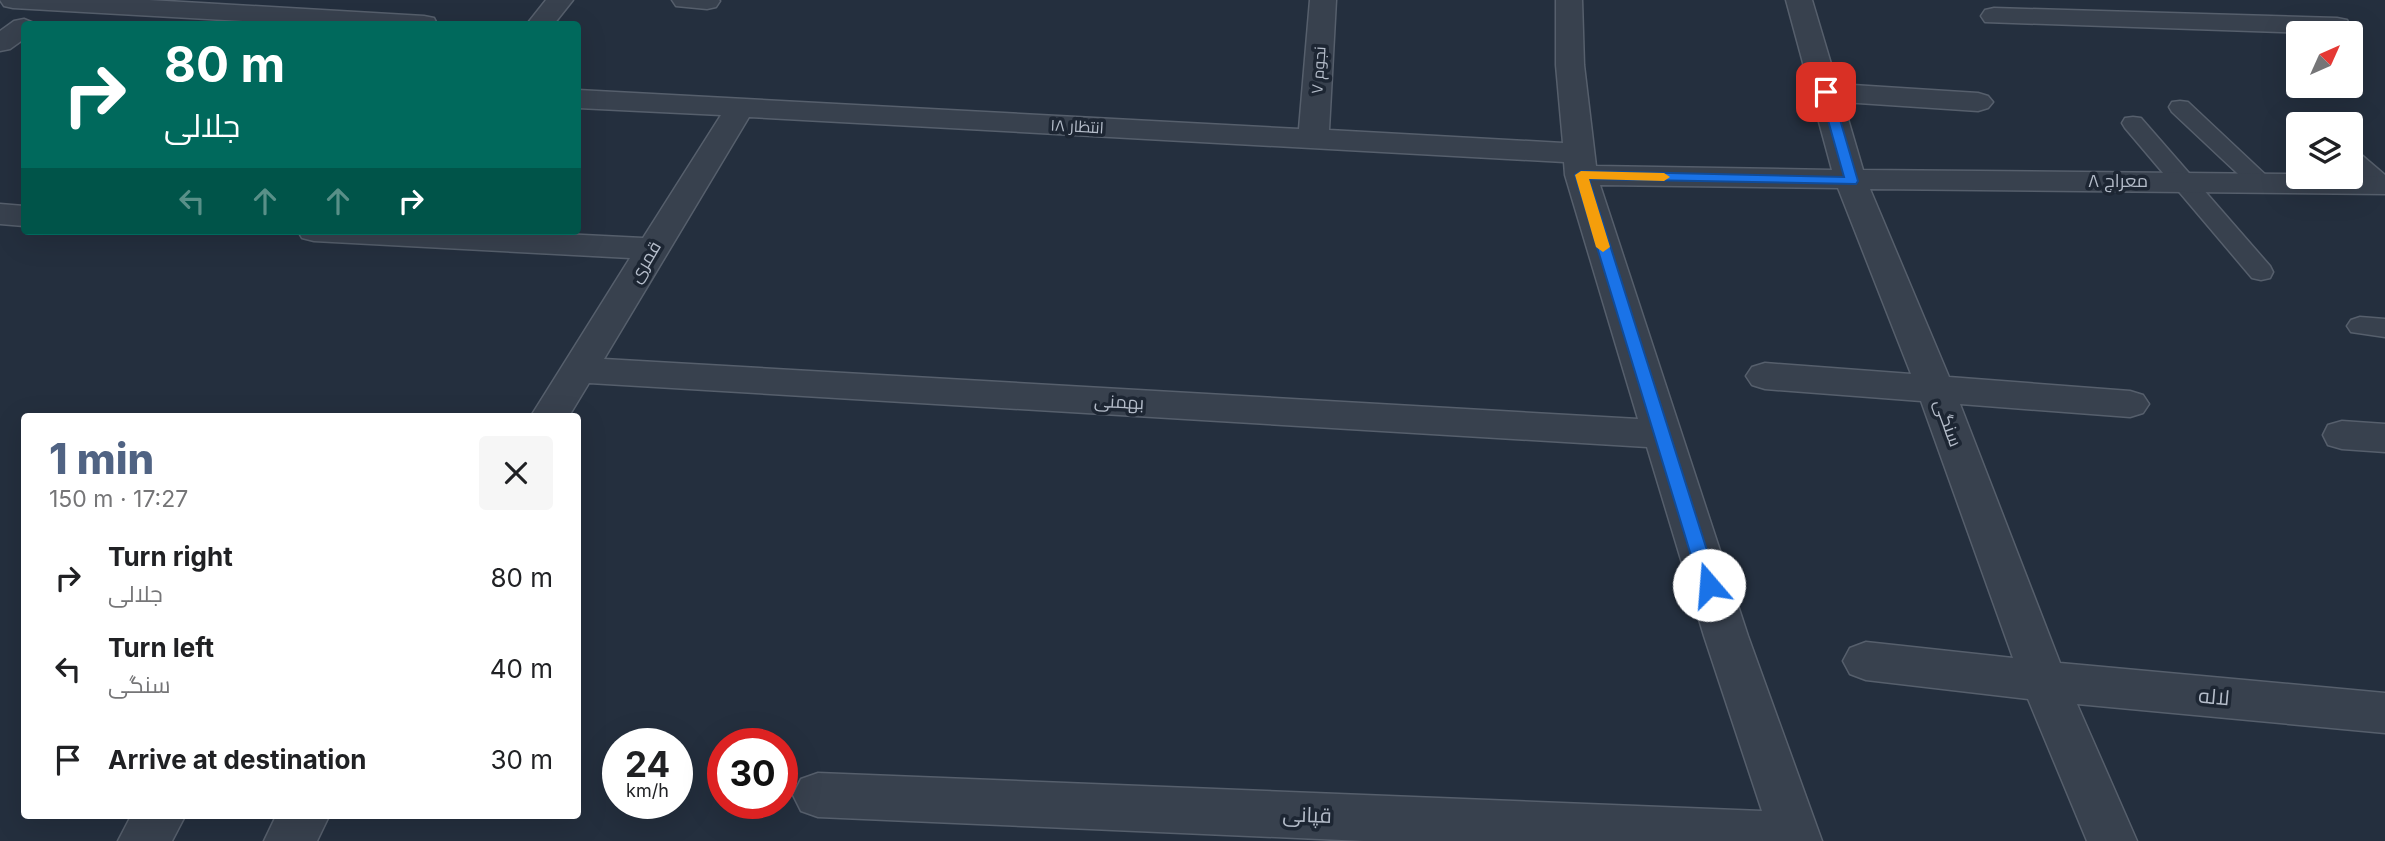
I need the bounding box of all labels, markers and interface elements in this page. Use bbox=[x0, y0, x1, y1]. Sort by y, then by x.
north arrow bbox=[2286, 21, 2362, 98]
map controls bbox=[2286, 21, 2363, 189]
text: 80 m bbox=[164, 35, 285, 94]
street label: نجوم ۷ bbox=[1306, 46, 1332, 95]
icon: right bbox=[49, 49, 140, 140]
pin bbox=[1796, 62, 1856, 122]
icon: arrive bbox=[1807, 73, 1845, 111]
text: جلالی bbox=[164, 106, 240, 145]
button: layers bbox=[2286, 112, 2363, 189]
street label: انتظار ۱۸ bbox=[1050, 115, 1104, 137]
street label: معراج ۸ bbox=[2088, 170, 2148, 193]
icon: left bbox=[173, 182, 211, 220]
icon: ahead bbox=[246, 182, 284, 220]
icon: ahead bbox=[319, 182, 357, 220]
icon: right bbox=[392, 182, 430, 220]
street label: قمری bbox=[624, 237, 666, 287]
street label: بهمنی bbox=[1093, 390, 1145, 414]
street label: سنگی bbox=[1929, 396, 1967, 450]
text: 1 min bbox=[49, 433, 154, 484]
button: close bbox=[479, 436, 553, 510]
text: 150 m · 17:27 bbox=[49, 485, 188, 513]
text: Turn right bbox=[108, 541, 233, 572]
position arrow bbox=[1672, 548, 1746, 622]
icon: right bbox=[49, 559, 87, 597]
text: 80 m bbox=[490, 562, 553, 593]
text: جلالی bbox=[108, 580, 163, 608]
text: Turn left bbox=[108, 632, 214, 663]
icon: left bbox=[49, 650, 87, 688]
text: 40 m bbox=[490, 653, 553, 684]
text: سنگی bbox=[108, 671, 170, 699]
street label: لاله bbox=[2197, 683, 2231, 710]
speed limit sign: 30 bbox=[707, 728, 798, 819]
icon: arrive bbox=[49, 741, 87, 779]
text: 24 bbox=[625, 743, 670, 785]
text: Arrive at destination bbox=[108, 744, 367, 775]
text: 30 m bbox=[490, 744, 553, 775]
text: km/h bbox=[626, 780, 669, 801]
street label: قپانی bbox=[1282, 801, 1332, 829]

